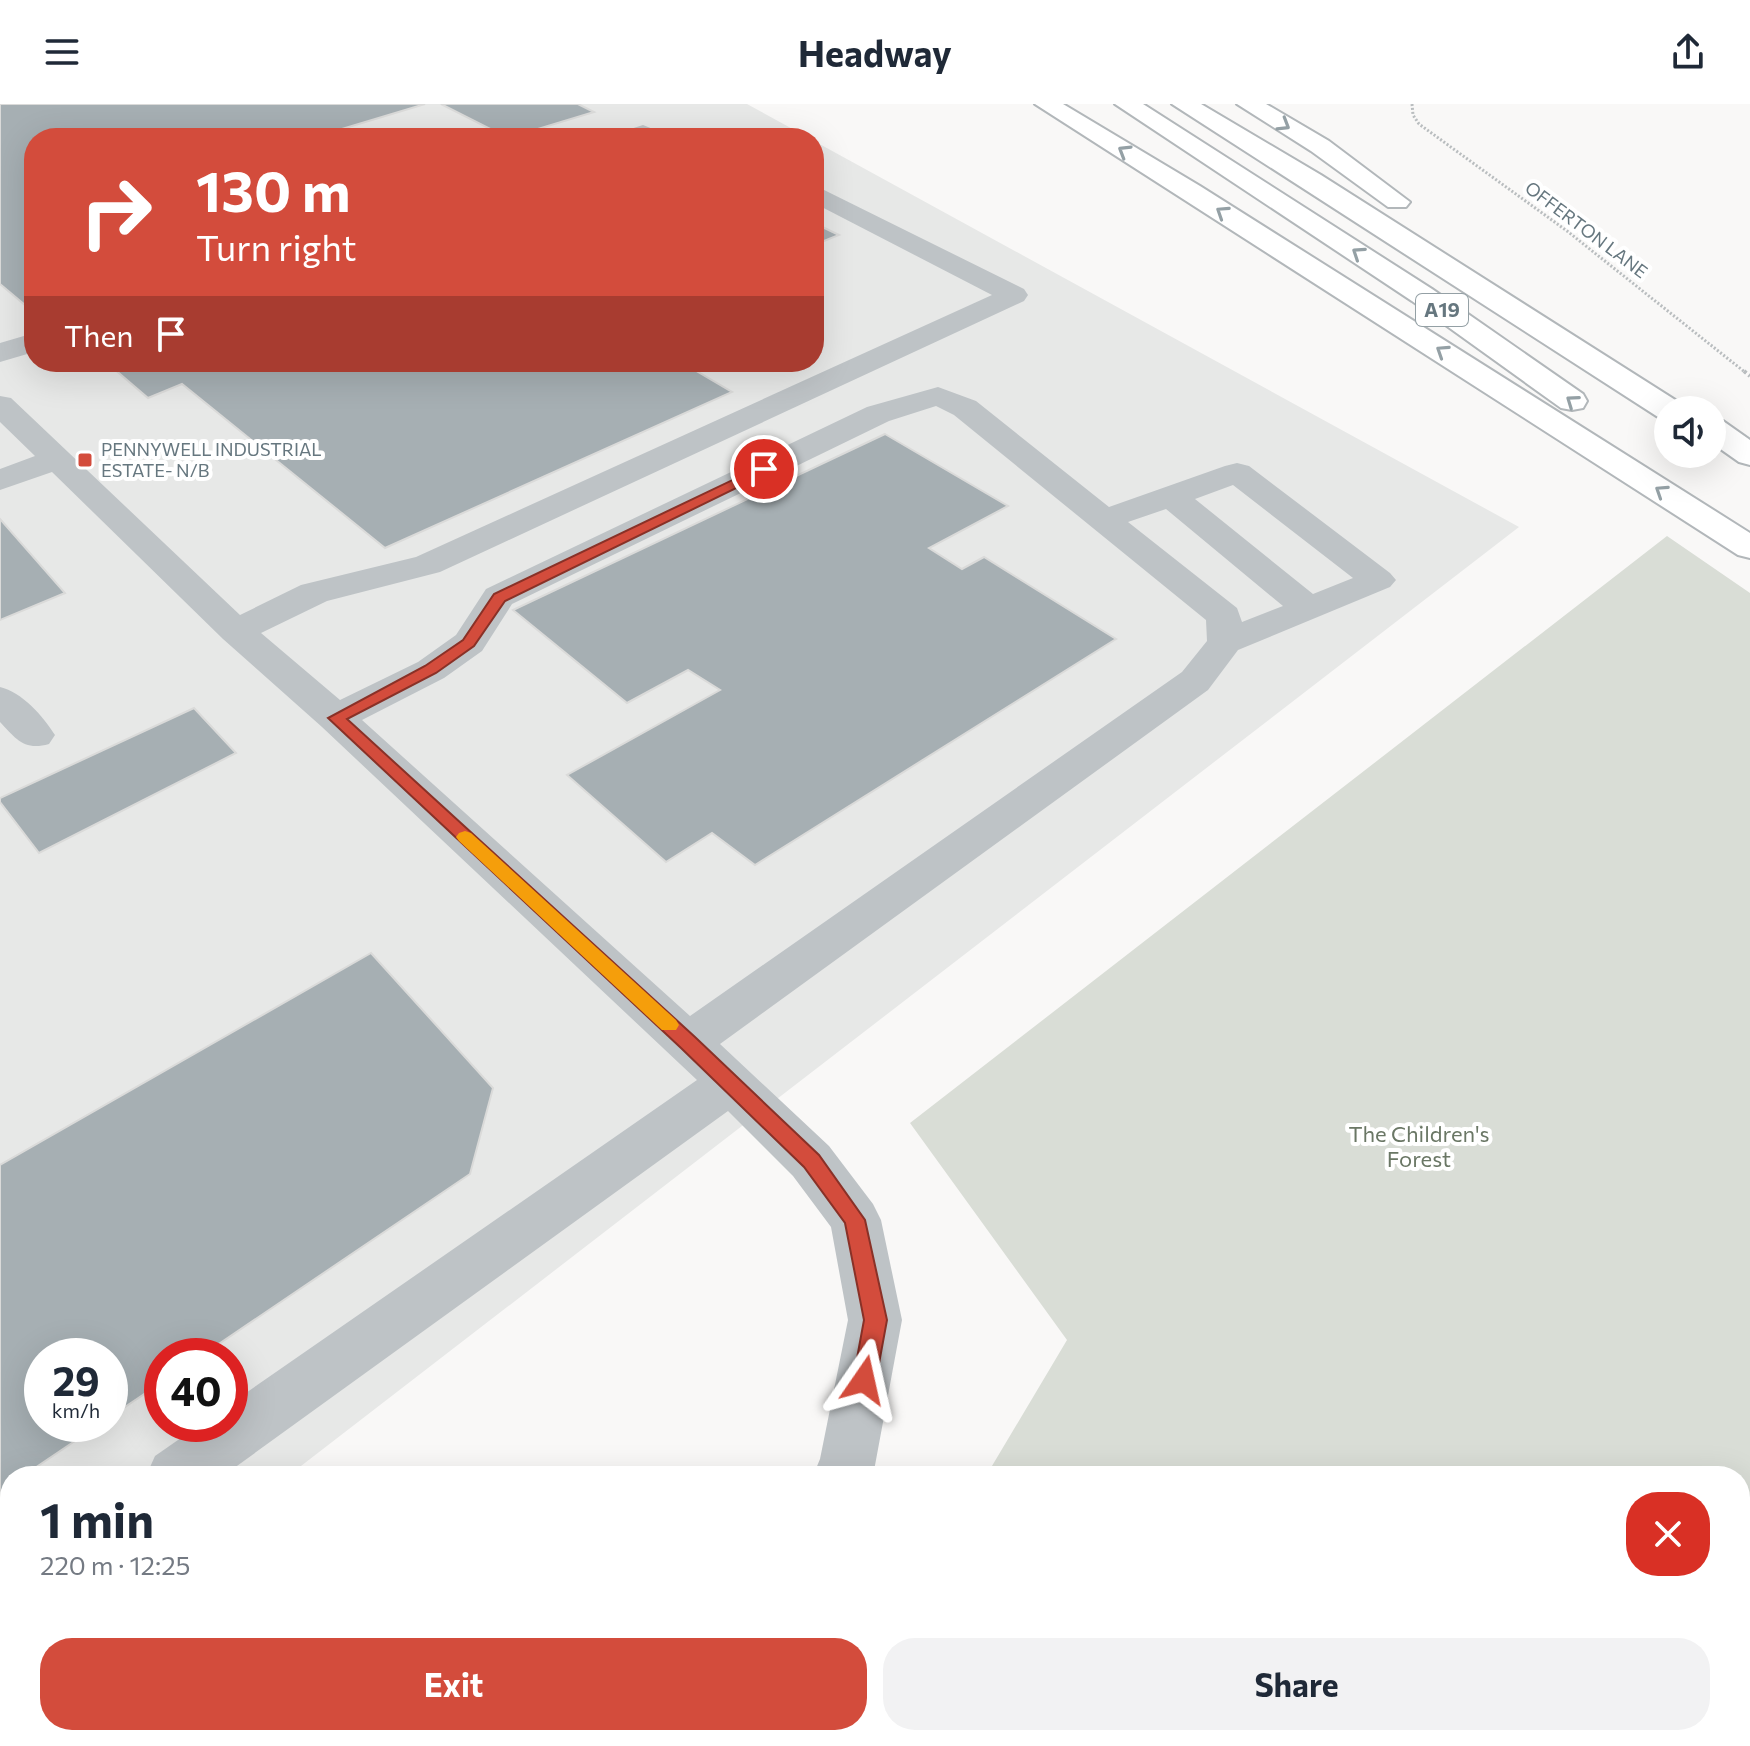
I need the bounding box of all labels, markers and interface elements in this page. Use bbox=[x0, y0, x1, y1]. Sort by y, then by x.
icon: menu bbox=[40, 30, 84, 74]
text: Headway bbox=[798, 30, 952, 74]
icon: share bbox=[1666, 30, 1710, 74]
one-way arrow bbox=[1275, 115, 1290, 131]
one-way arrow bbox=[1118, 145, 1133, 161]
text: 130 m bbox=[196, 155, 351, 224]
icon: right bbox=[64, 160, 168, 264]
street label: OFFERTON LANE bbox=[1521, 176, 1652, 282]
one-way arrow bbox=[1217, 206, 1231, 221]
text: Turn right bbox=[196, 224, 357, 268]
one-way arrow bbox=[1353, 248, 1367, 263]
road number: A19 bbox=[1416, 294, 1468, 326]
icon: arrive bbox=[149, 312, 193, 356]
text: Then bbox=[64, 316, 133, 353]
one-way arrow bbox=[1436, 346, 1450, 361]
map controls bbox=[1654, 396, 1726, 468]
button: sound bbox=[1654, 396, 1726, 468]
one-way arrow bbox=[1566, 397, 1581, 411]
pin bbox=[730, 435, 798, 503]
place label: PENNYWELL INDUSTRIAL ESTATE- N/B bbox=[101, 438, 322, 481]
icon: arrive bbox=[742, 447, 786, 491]
marker: PENNYWELL INDUSTRIAL ESTATE- N/B bbox=[76, 451, 94, 469]
one-way arrow bbox=[1655, 486, 1669, 501]
park label: The Children's Forest bbox=[1348, 1120, 1490, 1172]
speed limit sign: 40 bbox=[144, 1338, 248, 1442]
position arrow bbox=[822, 1338, 906, 1422]
text: 29 bbox=[52, 1355, 100, 1404]
text: km/h bbox=[52, 1398, 100, 1422]
text: 1 min bbox=[40, 1489, 154, 1548]
button: close bbox=[1626, 1492, 1710, 1576]
text: 220 m · 12:25 bbox=[40, 1549, 191, 1580]
button: Exit bbox=[40, 1638, 867, 1730]
button: Share bbox=[883, 1638, 1710, 1730]

